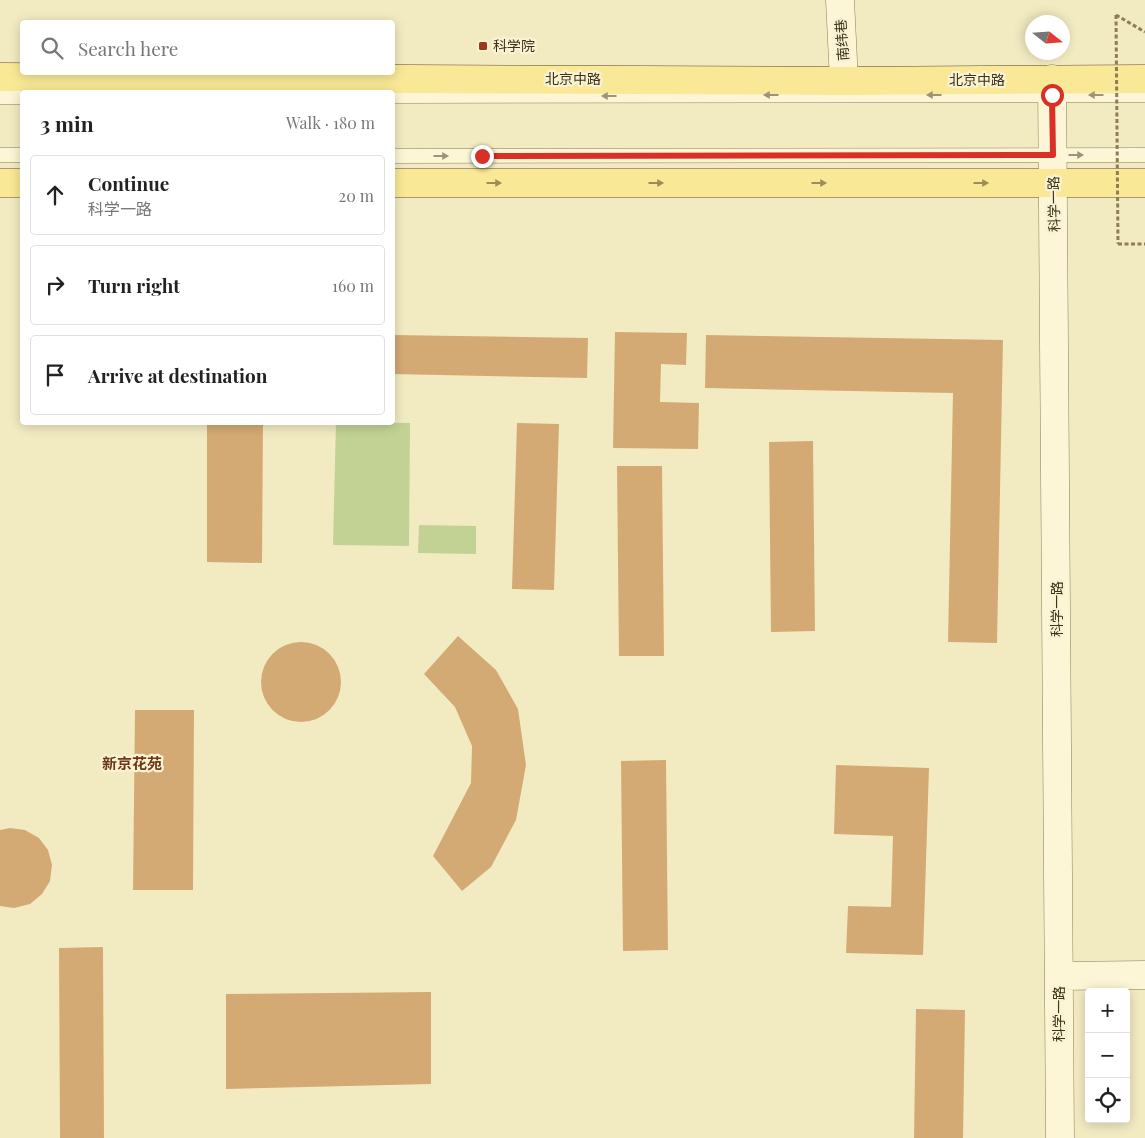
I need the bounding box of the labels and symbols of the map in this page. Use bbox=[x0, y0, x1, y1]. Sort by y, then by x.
north arrow bbox=[1025, 15, 1070, 60]
street label: 南纬巷 bbox=[831, 18, 852, 62]
place label: 科学院 bbox=[493, 36, 535, 55]
marker: 科学院 bbox=[477, 40, 489, 52]
street label: 北京中路 bbox=[545, 69, 601, 88]
street label: 北京中路 bbox=[949, 70, 1005, 89]
route start bbox=[1041, 84, 1064, 107]
one-way arrow bbox=[763, 91, 779, 99]
one-way arrow bbox=[926, 91, 942, 99]
one-way arrow bbox=[1088, 91, 1104, 99]
one-way arrow bbox=[601, 92, 617, 100]
route end bbox=[471, 145, 494, 168]
one-way arrow bbox=[1068, 151, 1084, 159]
one-way arrow bbox=[433, 152, 449, 160]
street label: 科学一路 bbox=[1044, 176, 1063, 232]
one-way arrow bbox=[486, 179, 502, 187]
one-way arrow bbox=[648, 179, 664, 187]
one-way arrow bbox=[811, 179, 827, 187]
one-way arrow bbox=[973, 179, 989, 187]
street label: 科学一路 bbox=[1047, 581, 1066, 637]
district label: 新京花苑 bbox=[102, 753, 162, 773]
street label: 科学一路 bbox=[1049, 986, 1068, 1042]

